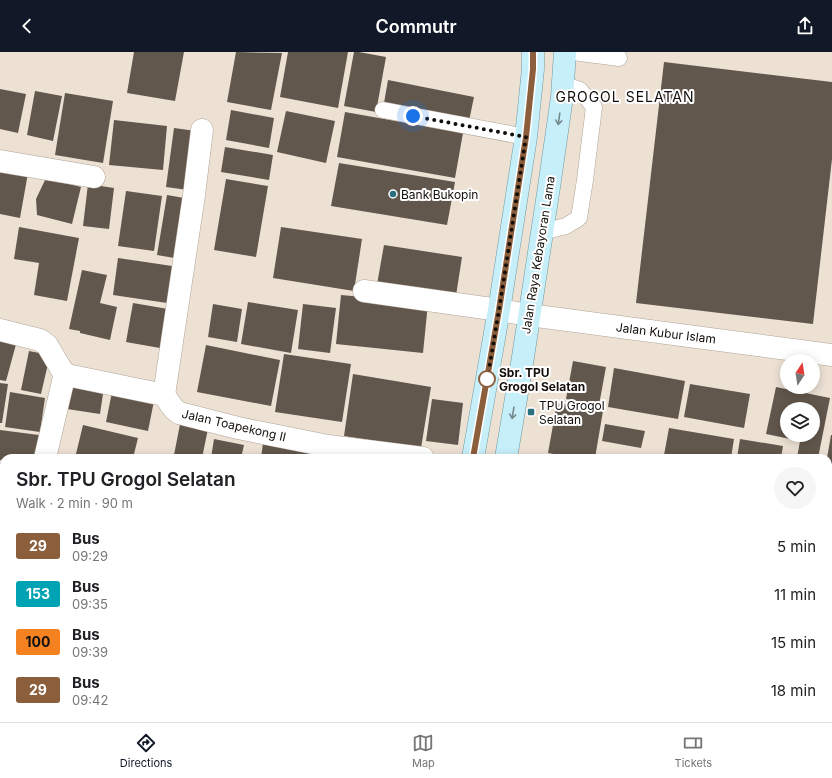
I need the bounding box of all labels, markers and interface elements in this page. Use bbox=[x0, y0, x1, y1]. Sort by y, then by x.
icon: back bbox=[16, 15, 38, 37]
icon: share bbox=[794, 15, 816, 37]
text: Commutr bbox=[375, 16, 457, 37]
district label: GROGOL SELATAN bbox=[555, 88, 695, 105]
your location bbox=[403, 106, 423, 126]
one-way arrow bbox=[555, 112, 563, 125]
street label: Jalan Raya Kebayoran Lama bbox=[518, 175, 558, 335]
place label: Bank Bukopin bbox=[401, 187, 478, 202]
marker: Bank Bukopin bbox=[388, 189, 398, 199]
street label: Jalan Kubur Islam bbox=[615, 319, 717, 347]
north arrow bbox=[780, 354, 820, 394]
map controls bbox=[780, 354, 820, 442]
place label: Sbr. TPU Grogol Selatan bbox=[499, 365, 585, 394]
marker: Sbr. TPU Grogol Selatan bbox=[478, 370, 496, 388]
place label: TPU Grogol Selatan bbox=[539, 398, 605, 427]
button: layers bbox=[780, 402, 820, 442]
street label: Jalan Toapekong II bbox=[180, 406, 288, 444]
one-way arrow bbox=[509, 406, 517, 419]
marker: TPU Grogol Selatan bbox=[526, 407, 536, 417]
button: heart bbox=[774, 467, 816, 509]
text: Sbr. TPU Grogol Selatan bbox=[16, 468, 236, 491]
text: Walk · 2 min · 90 m bbox=[16, 495, 133, 511]
text: Bus bbox=[72, 529, 100, 548]
text: 29 bbox=[29, 537, 47, 554]
text: 5 min bbox=[777, 537, 816, 556]
text: 09:29 bbox=[72, 548, 108, 564]
text: Bus bbox=[72, 577, 100, 596]
text: 153 bbox=[26, 585, 50, 602]
text: 11 min bbox=[774, 585, 816, 604]
text: 09:35 bbox=[72, 596, 108, 612]
text: Bus bbox=[72, 625, 100, 644]
text: 100 bbox=[26, 633, 50, 650]
text: 15 min bbox=[771, 633, 816, 652]
text: 09:39 bbox=[72, 644, 108, 660]
text: Bus bbox=[72, 673, 100, 692]
text: 29 bbox=[29, 681, 47, 698]
text: 18 min bbox=[771, 681, 816, 700]
text: 09:42 bbox=[72, 692, 108, 708]
tab: Directions bbox=[120, 732, 172, 770]
tab: Map bbox=[412, 732, 435, 770]
tab: Tickets bbox=[675, 732, 712, 770]

